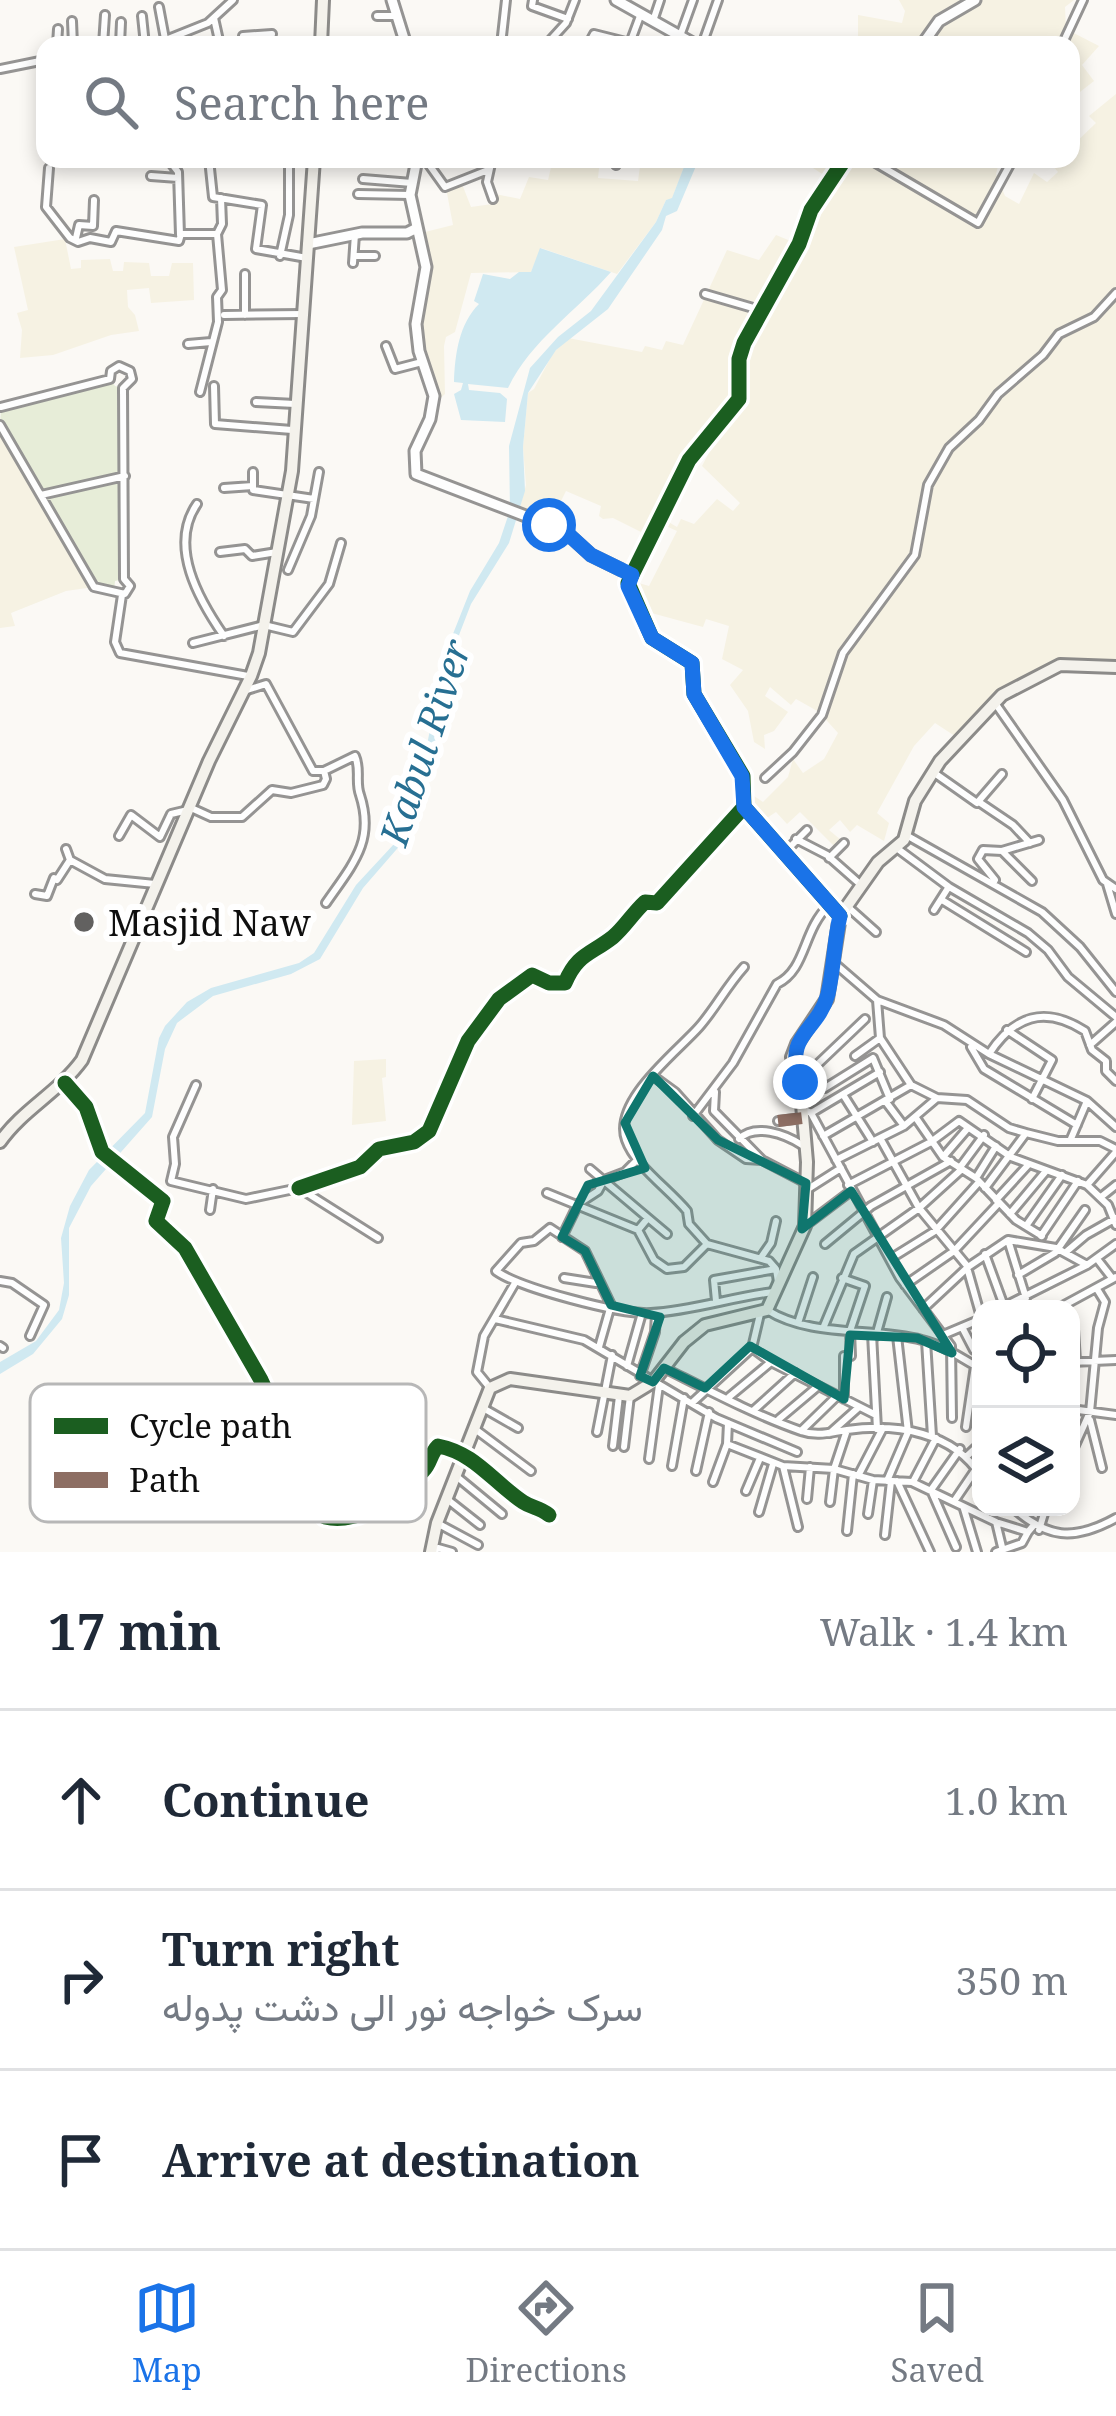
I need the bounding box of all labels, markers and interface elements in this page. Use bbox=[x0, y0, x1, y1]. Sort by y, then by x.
search box bbox=[36, 36, 1080, 168]
icon: search bbox=[78, 69, 144, 135]
text: Search here bbox=[174, 72, 429, 133]
route start bbox=[522, 498, 576, 552]
water label: Kabul River bbox=[366, 632, 482, 853]
place label: Masjid Naw bbox=[108, 898, 311, 947]
marker: Masjid Naw bbox=[71, 909, 97, 935]
route end bbox=[773, 1055, 827, 1109]
map controls bbox=[972, 1300, 1080, 1516]
button: locate bbox=[972, 1300, 1080, 1408]
legend bbox=[30, 1384, 426, 1522]
text: Cycle path bbox=[129, 1403, 292, 1448]
button: layers bbox=[972, 1408, 1080, 1516]
text: Path bbox=[129, 1457, 200, 1502]
text: 17 min bbox=[48, 1595, 221, 1665]
text: Walk · 1.4 km bbox=[820, 1604, 1068, 1657]
icon: ahead bbox=[48, 1767, 114, 1833]
text: Continue bbox=[162, 1769, 370, 1830]
text: 1.0 km bbox=[945, 1773, 1068, 1826]
text: Turn right bbox=[162, 1918, 399, 1979]
icon: right bbox=[48, 1947, 114, 2013]
text: 350 m bbox=[956, 1953, 1068, 2006]
text: سرک خواجه نور الی دشت پدوله bbox=[162, 1979, 643, 2032]
icon: arrive bbox=[48, 2127, 114, 2193]
text: Arrive at destination bbox=[162, 2129, 640, 2190]
tab: Map bbox=[132, 2275, 202, 2392]
tab: Directions bbox=[465, 2275, 627, 2392]
tab: Saved bbox=[891, 2275, 984, 2392]

